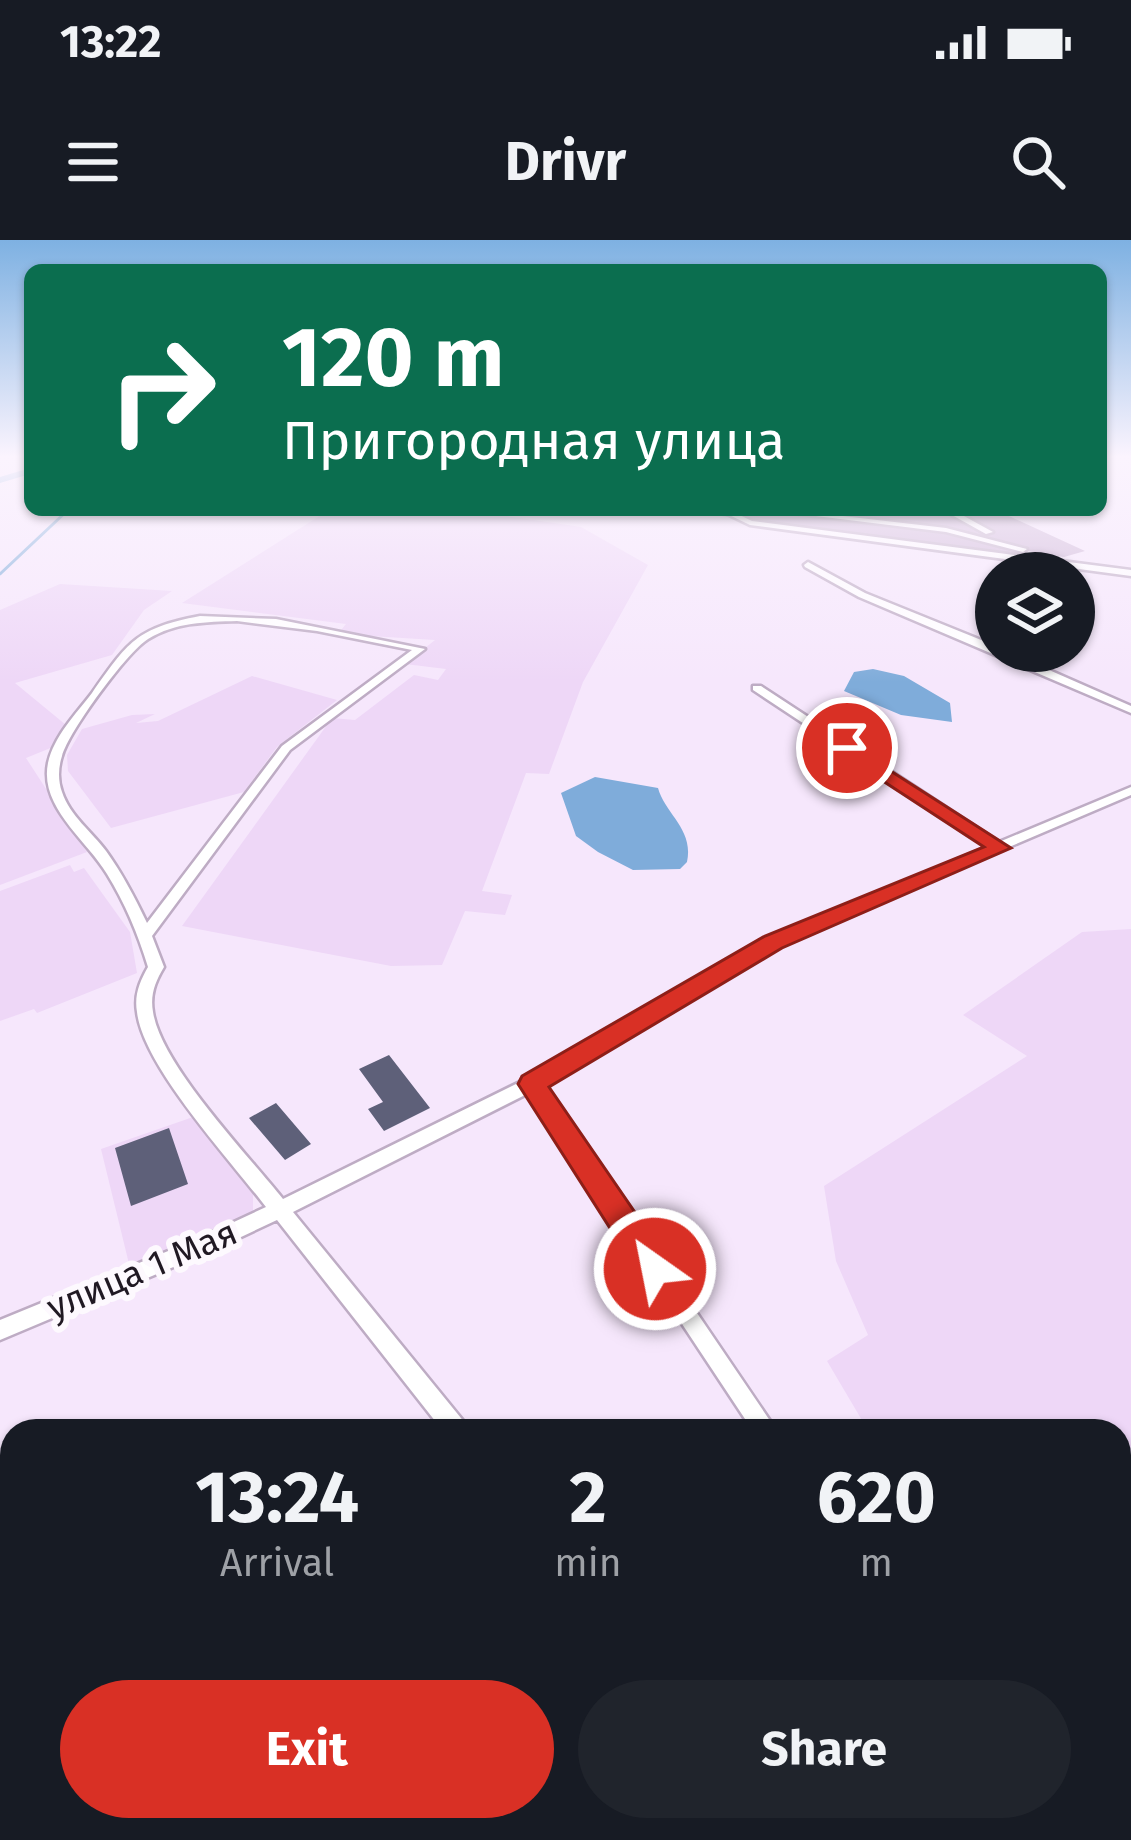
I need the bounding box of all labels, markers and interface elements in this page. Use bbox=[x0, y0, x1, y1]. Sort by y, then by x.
text: 13:22 bbox=[60, 15, 162, 69]
icon: menu bbox=[60, 129, 126, 195]
icon: search bbox=[1005, 129, 1071, 195]
text: Drivr bbox=[505, 130, 626, 194]
text: 120 m bbox=[282, 307, 504, 408]
icon: right bbox=[84, 312, 240, 468]
text: Пригородная улица bbox=[282, 409, 785, 473]
map controls bbox=[975, 552, 1095, 672]
button: layers bbox=[975, 552, 1095, 672]
pin bbox=[796, 697, 898, 799]
icon: arrive bbox=[814, 715, 880, 781]
position arrow bbox=[592, 1206, 718, 1332]
street label: улица 1 Мая bbox=[40, 1210, 244, 1330]
text: 13:24 bbox=[195, 1455, 359, 1541]
text: 2 bbox=[569, 1455, 607, 1541]
text: 620 bbox=[817, 1455, 936, 1541]
text: Arrival bbox=[220, 1540, 334, 1586]
text: min bbox=[554, 1540, 622, 1586]
text: m bbox=[860, 1540, 893, 1586]
button: Exit bbox=[60, 1680, 554, 1818]
button: Share bbox=[578, 1680, 1071, 1818]

